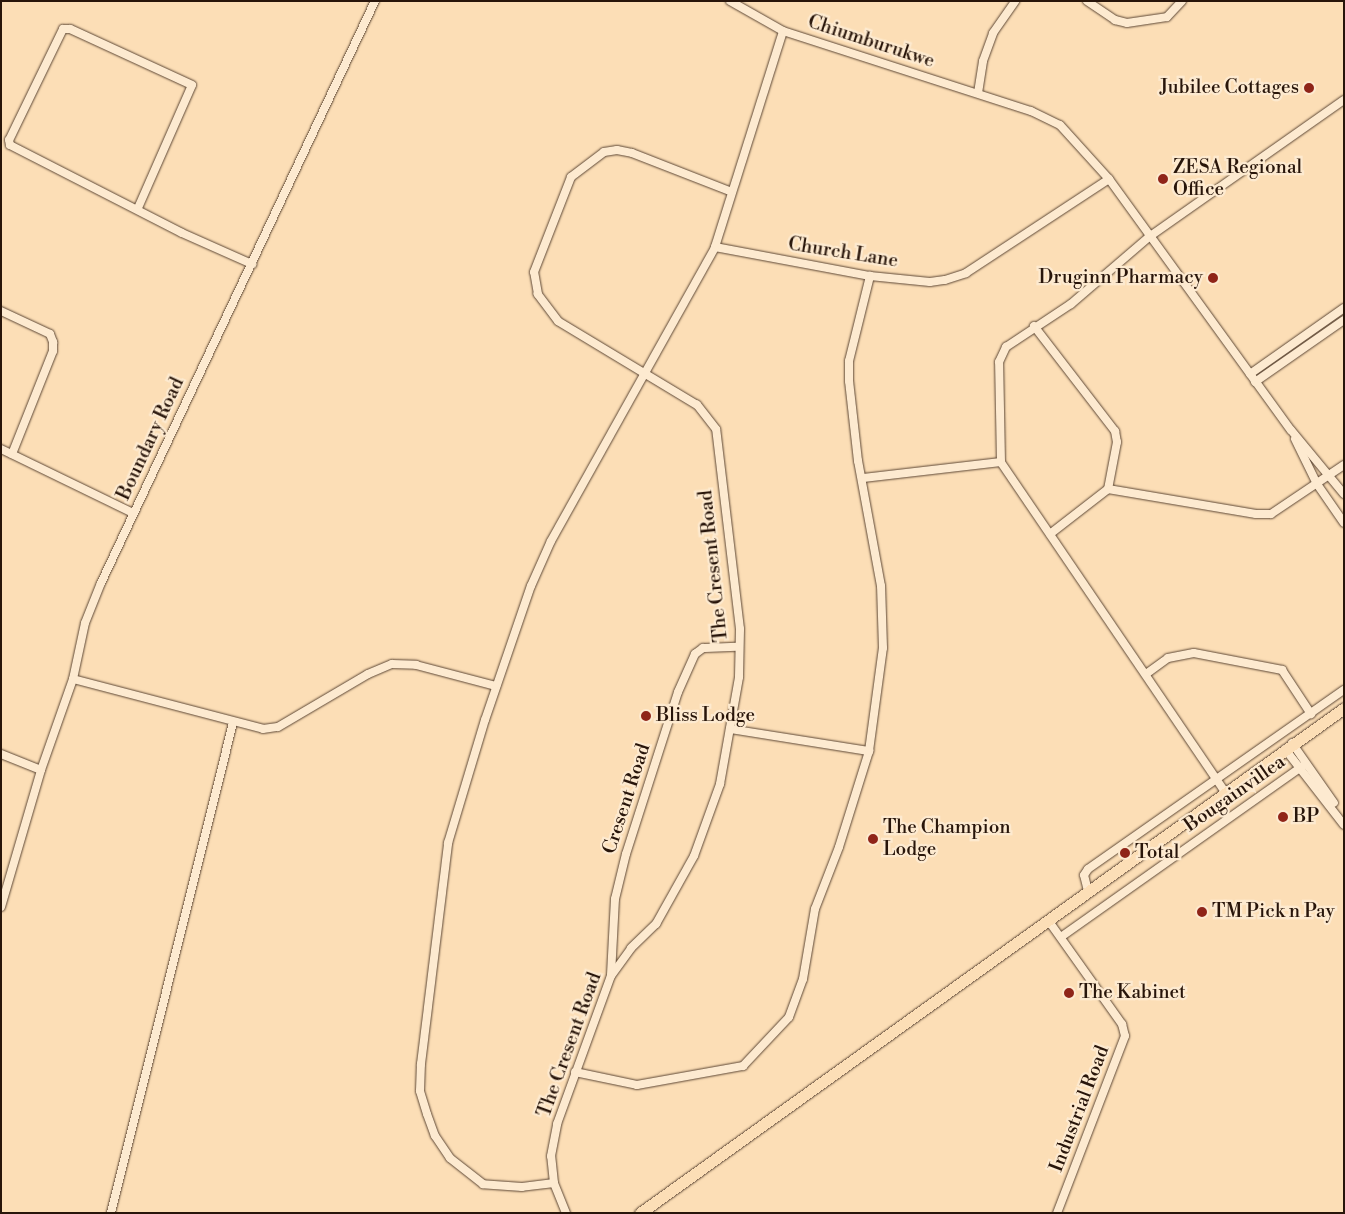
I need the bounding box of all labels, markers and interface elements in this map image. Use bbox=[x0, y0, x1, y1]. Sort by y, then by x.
street label: Chiumburukwe bbox=[805, 11, 937, 73]
place label: Jubilee Cottages bbox=[1160, 77, 1299, 99]
marker: Jubilee Cottages bbox=[1303, 82, 1315, 94]
place label: ZESA Regional Office bbox=[1173, 157, 1302, 201]
marker: ZESA Regional Office bbox=[1157, 173, 1169, 185]
street label: Church Lane bbox=[786, 233, 900, 273]
place label: Druginn Pharmacy bbox=[1038, 267, 1203, 289]
marker: Druginn Pharmacy bbox=[1207, 272, 1219, 284]
street label: Boundary Road bbox=[113, 374, 189, 504]
street label: The Cresent Road bbox=[695, 489, 733, 643]
place label: Bliss Lodge bbox=[656, 705, 755, 727]
marker: Bliss Lodge bbox=[640, 710, 652, 722]
street label: Cresent Road bbox=[598, 741, 656, 857]
street label: Bougainvillea bbox=[1180, 751, 1290, 837]
place label: BP bbox=[1293, 806, 1319, 828]
marker: BP bbox=[1277, 811, 1289, 823]
place label: The Champion Lodge bbox=[883, 817, 1011, 861]
marker: The Champion Lodge bbox=[867, 833, 879, 845]
place label: Total bbox=[1135, 842, 1179, 864]
marker: Total bbox=[1119, 847, 1131, 859]
place label: TM Pick n Pay bbox=[1212, 901, 1335, 923]
marker: TM Pick n Pay bbox=[1196, 906, 1208, 918]
street label: The Cresent Road bbox=[533, 969, 607, 1121]
place label: The Kabinet bbox=[1079, 982, 1186, 1004]
marker: The Kabinet bbox=[1063, 987, 1075, 999]
street label: Industrial Road bbox=[1045, 1043, 1115, 1175]

